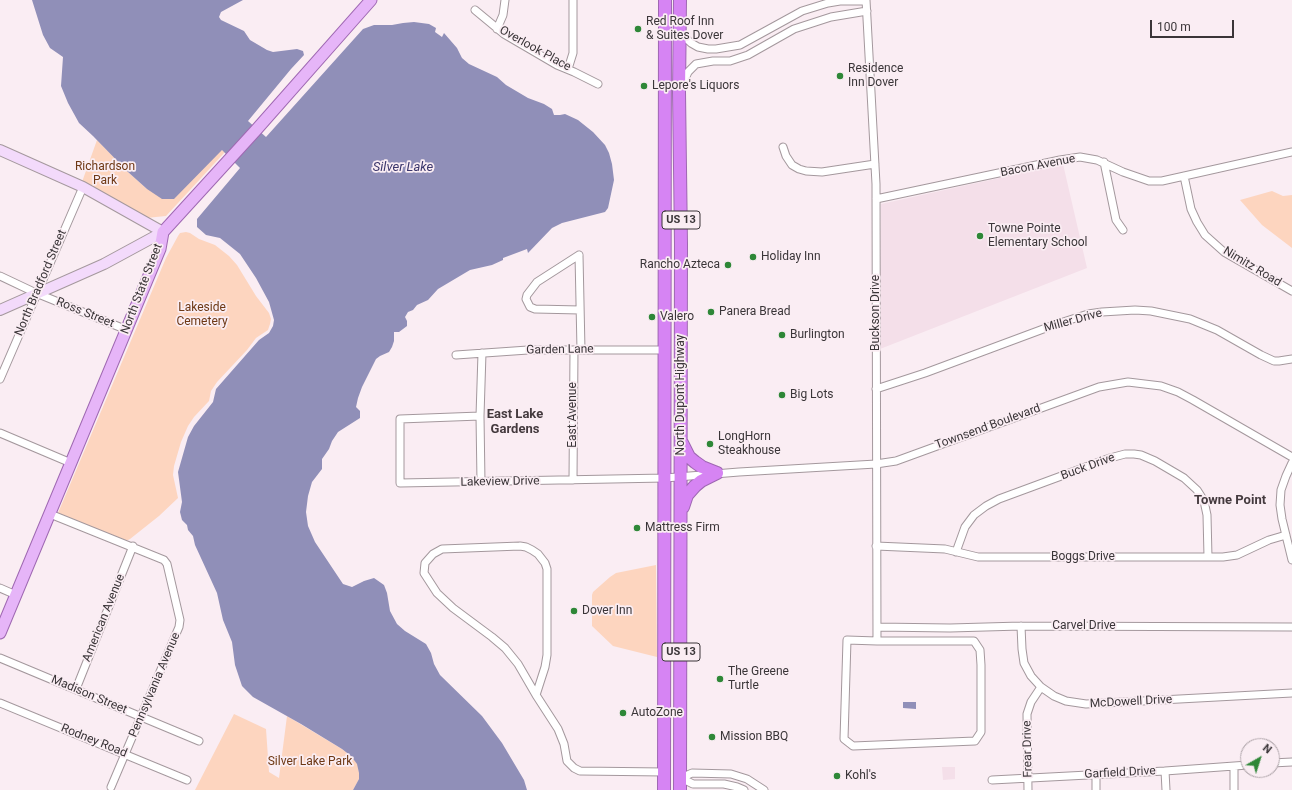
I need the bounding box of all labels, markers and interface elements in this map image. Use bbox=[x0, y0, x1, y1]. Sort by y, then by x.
scale bar bbox=[1152, 12, 1236, 38]
place label: Red Roof Inn & Suites Dover bbox=[646, 15, 723, 43]
text: 100 m bbox=[1157, 20, 1191, 34]
street label: Overlook Place bbox=[497, 23, 573, 75]
marker: Red Roof Inn & Suites Dover bbox=[633, 24, 643, 34]
place label: Residence Inn Dover bbox=[848, 62, 903, 90]
marker: Residence Inn Dover bbox=[835, 71, 845, 81]
place label: Lepore's Liquors bbox=[652, 79, 739, 93]
marker: Lepore's Liquors bbox=[639, 81, 649, 91]
street label: Bacon Avenue bbox=[999, 152, 1077, 180]
park label: Richardson Park bbox=[75, 160, 135, 188]
water label: Silver Lake bbox=[373, 160, 433, 176]
road number: US 13 bbox=[662, 211, 700, 229]
place label: Towne Pointe Elementary School bbox=[988, 222, 1088, 250]
street label: North Bradford Street bbox=[12, 228, 70, 338]
marker: Towne Pointe Elementary School bbox=[975, 231, 985, 241]
street label: North State Street bbox=[118, 242, 166, 336]
street label: Nimitz Road bbox=[1220, 244, 1284, 290]
place label: Holiday Inn bbox=[761, 250, 821, 264]
marker: Holiday Inn bbox=[748, 252, 758, 262]
place label: Rancho Azteca bbox=[640, 258, 720, 272]
marker: Rancho Azteca bbox=[723, 260, 733, 270]
street label: Buckson Drive bbox=[869, 275, 883, 351]
street label: Ross Street bbox=[54, 295, 116, 331]
park label: Lakeside Cemetery bbox=[176, 301, 228, 329]
place label: Panera Bread bbox=[719, 305, 790, 319]
street label: Miller Drive bbox=[1042, 306, 1104, 336]
marker: Panera Bread bbox=[706, 307, 716, 317]
place label: Valero bbox=[660, 310, 694, 324]
marker: Valero bbox=[647, 312, 657, 322]
place label: Burlington bbox=[790, 328, 845, 342]
marker: Burlington bbox=[777, 330, 787, 340]
street label: North Dupont Highway bbox=[674, 335, 688, 455]
street label: Garden Lane bbox=[526, 342, 594, 358]
street label: East Avenue bbox=[566, 382, 580, 448]
place label: Big Lots bbox=[790, 388, 834, 402]
marker: Big Lots bbox=[777, 390, 787, 400]
street label: Townsend Boulevard bbox=[933, 401, 1043, 453]
district label: East Lake Gardens bbox=[487, 407, 543, 438]
place label: LongHorn Steakhouse bbox=[718, 430, 781, 458]
marker: LongHorn Steakhouse bbox=[705, 439, 715, 449]
street label: Buck Drive bbox=[1059, 451, 1117, 483]
street label: Lakeview Drive bbox=[460, 474, 540, 490]
district label: Towne Point bbox=[1194, 493, 1266, 509]
place label: Mattress Firm bbox=[645, 521, 720, 535]
marker: Mattress Firm bbox=[632, 523, 642, 533]
street label: Boggs Drive bbox=[1051, 550, 1115, 564]
street label: American Avenue bbox=[80, 572, 128, 664]
place label: Dover Inn bbox=[582, 604, 632, 618]
marker: Dover Inn bbox=[569, 606, 579, 616]
street label: Carvel Drive bbox=[1052, 619, 1116, 633]
street label: Pennsylvania Avenue bbox=[126, 630, 184, 740]
road number: US 13 bbox=[662, 643, 700, 661]
place label: The Greene Turtle bbox=[728, 665, 789, 693]
street label: Madison Street bbox=[49, 673, 129, 717]
marker: The Greene Turtle bbox=[715, 674, 725, 684]
street label: McDowell Drive bbox=[1089, 693, 1173, 711]
place label: AutoZone bbox=[631, 706, 683, 720]
marker: AutoZone bbox=[618, 708, 628, 718]
street label: Frear Drive bbox=[1020, 720, 1036, 778]
street label: Rodney Road bbox=[59, 721, 129, 761]
place label: Mission BBQ bbox=[720, 730, 788, 744]
marker: Mission BBQ bbox=[707, 732, 717, 742]
north arrow bbox=[1240, 738, 1280, 778]
text: N bbox=[1260, 742, 1274, 757]
park label: Silver Lake Park bbox=[268, 755, 352, 769]
street label: Garfield Drive bbox=[1084, 764, 1156, 782]
place label: Kohl's bbox=[845, 769, 877, 783]
marker: Kohl's bbox=[832, 771, 842, 781]

